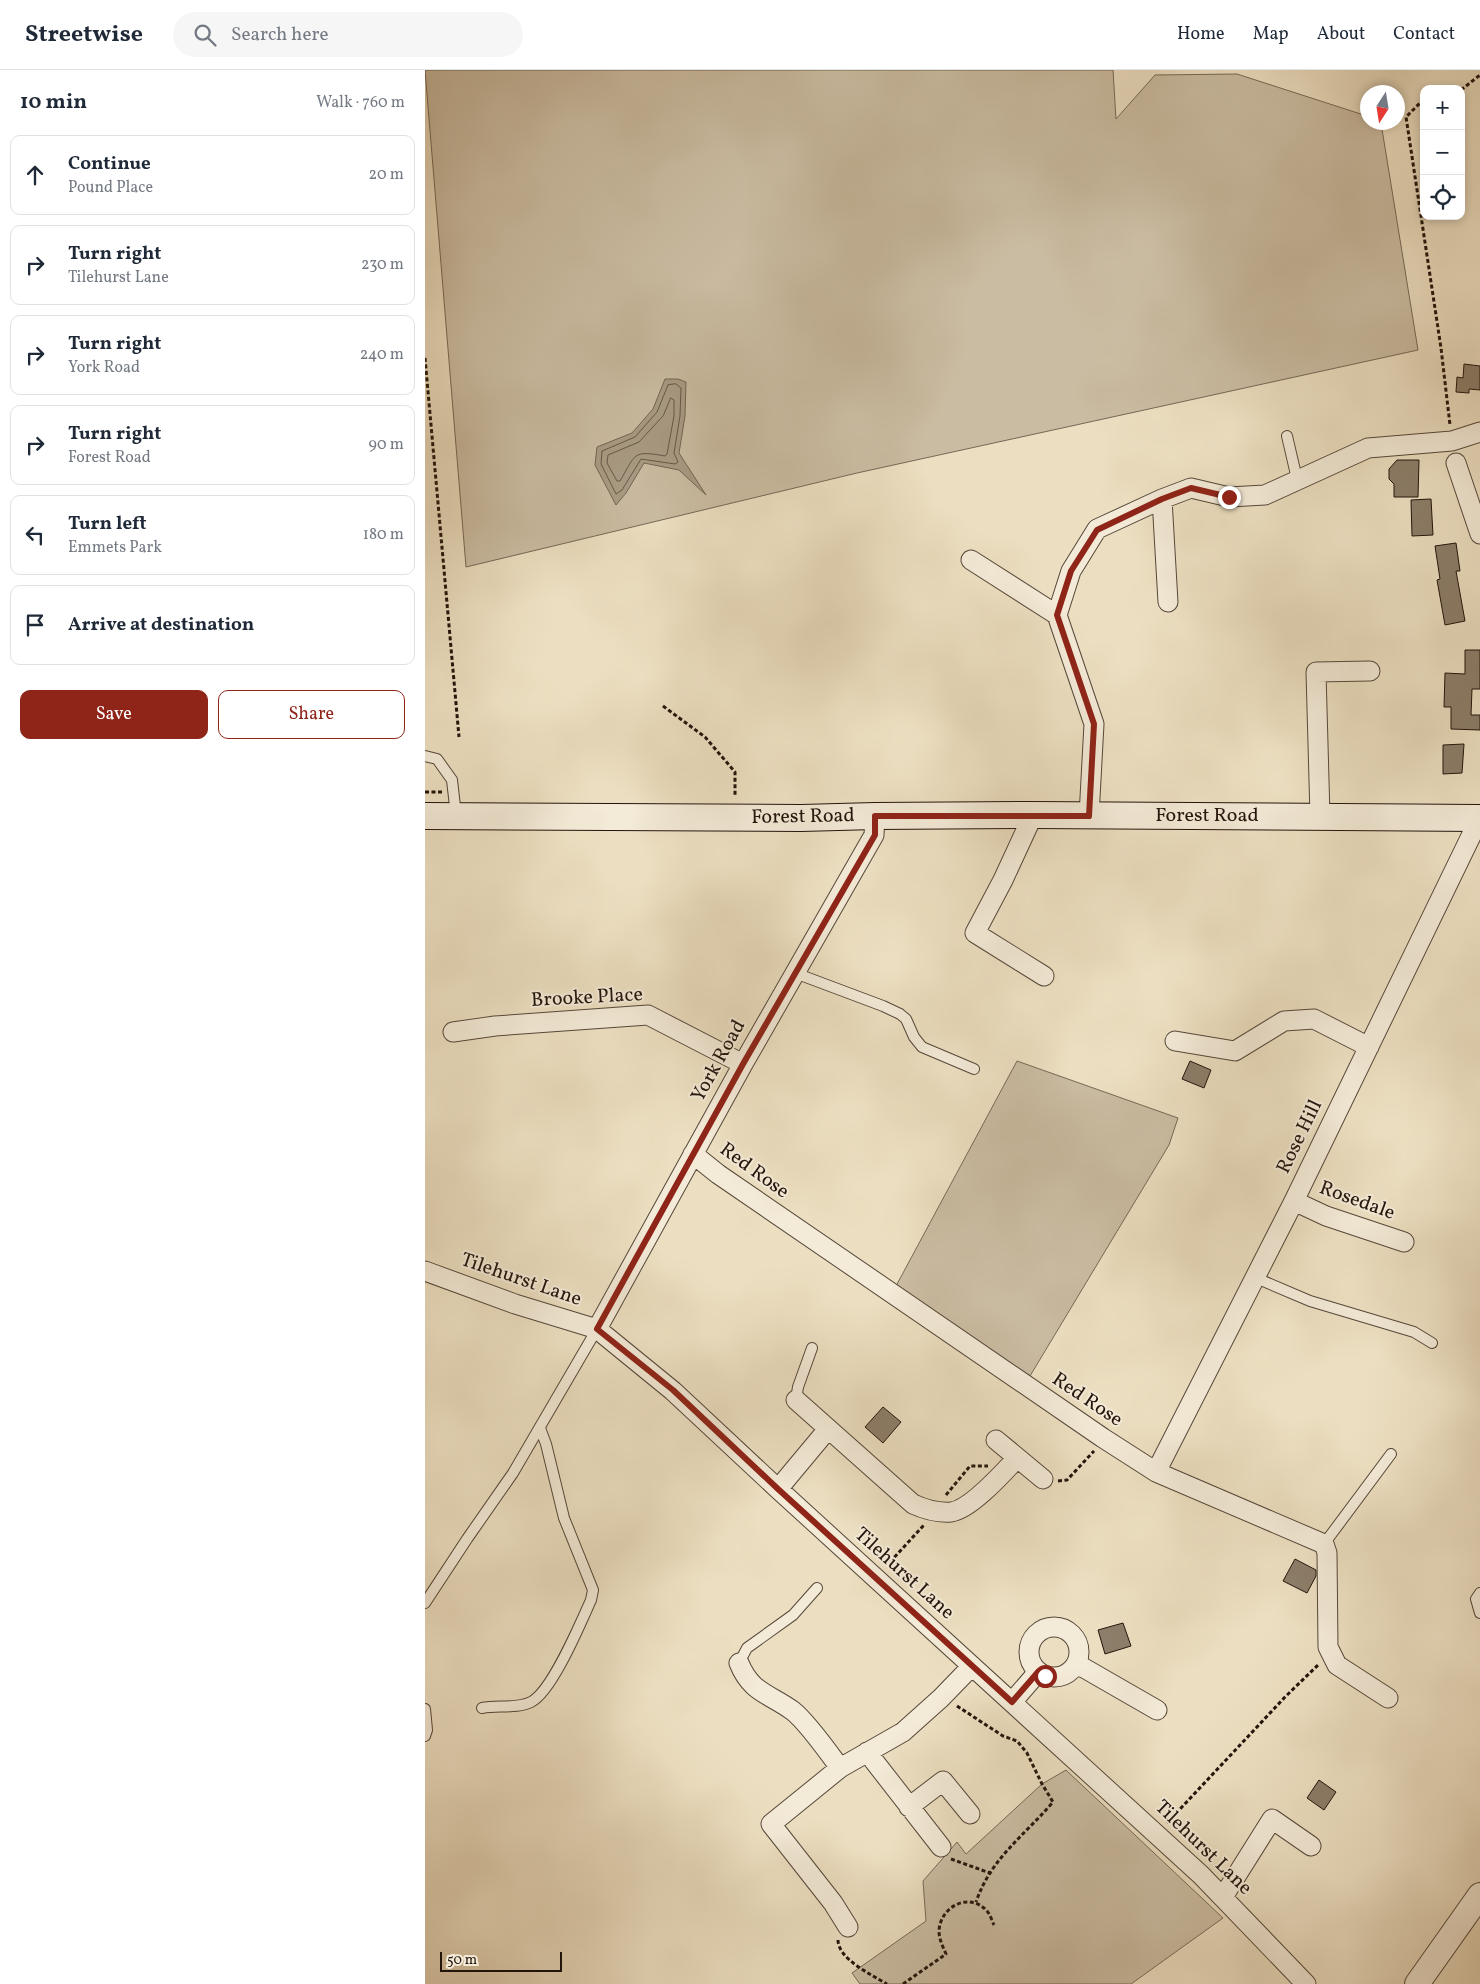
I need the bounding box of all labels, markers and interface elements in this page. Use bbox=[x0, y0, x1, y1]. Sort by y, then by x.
search box bbox=[173, 12, 523, 57]
text: Streetwise bbox=[25, 18, 143, 52]
icon: search bbox=[191, 21, 219, 49]
text: Search here bbox=[231, 22, 328, 48]
text: Home bbox=[1177, 22, 1225, 47]
text: Map bbox=[1253, 22, 1289, 47]
text: About bbox=[1317, 22, 1365, 47]
text: Contact bbox=[1393, 22, 1455, 47]
north arrow bbox=[1360, 85, 1405, 130]
map controls bbox=[1420, 85, 1465, 220]
button: + bbox=[1420, 85, 1465, 130]
text: 10 min bbox=[20, 88, 87, 117]
text: Walk · 760 m bbox=[316, 92, 405, 114]
button: − bbox=[1420, 130, 1465, 175]
text: Continue bbox=[68, 151, 151, 177]
icon: ahead bbox=[21, 161, 49, 189]
text: 20 m bbox=[369, 164, 404, 186]
button: locate bbox=[1420, 175, 1465, 220]
text: Pound Place bbox=[68, 177, 153, 199]
text: Turn right bbox=[68, 241, 161, 267]
icon: right bbox=[21, 251, 49, 279]
text: 230 m bbox=[361, 254, 404, 276]
text: Tilehurst Lane bbox=[68, 267, 169, 289]
text: Turn right bbox=[68, 331, 161, 357]
icon: right bbox=[21, 341, 49, 369]
text: 240 m bbox=[360, 344, 404, 366]
text: York Road bbox=[68, 357, 140, 379]
text: Turn right bbox=[68, 421, 161, 447]
icon: right bbox=[21, 431, 49, 459]
text: 90 m bbox=[368, 434, 404, 456]
text: Forest Road bbox=[68, 447, 151, 469]
route end bbox=[1218, 486, 1241, 509]
text: Turn left bbox=[68, 511, 147, 537]
icon: left bbox=[21, 521, 49, 549]
text: 180 m bbox=[363, 524, 404, 546]
text: Emmets Park bbox=[68, 537, 162, 559]
icon: arrive bbox=[21, 611, 49, 639]
text: Arrive at destination bbox=[68, 612, 254, 638]
button: Save bbox=[20, 690, 208, 739]
button: Share bbox=[218, 690, 405, 739]
street label: Forest Road bbox=[751, 802, 855, 832]
street label: Forest Road bbox=[1155, 802, 1259, 830]
street label: Brooke Place bbox=[530, 981, 644, 1015]
street label: York Road bbox=[685, 1015, 753, 1107]
street label: Rose Hill bbox=[1270, 1095, 1330, 1179]
street label: Red Rose bbox=[713, 1136, 795, 1206]
street label: Rosedale bbox=[1315, 1174, 1399, 1228]
street label: Tilehurst Lane bbox=[457, 1246, 585, 1314]
street label: Red Rose bbox=[1046, 1366, 1128, 1434]
street label: Tilehurst Lane bbox=[848, 1521, 960, 1627]
route start bbox=[1034, 1665, 1057, 1688]
street label: Tilehurst Lane bbox=[1148, 1794, 1258, 1902]
scale bar bbox=[440, 1949, 563, 1972]
text: 50 m bbox=[447, 1951, 477, 1970]

